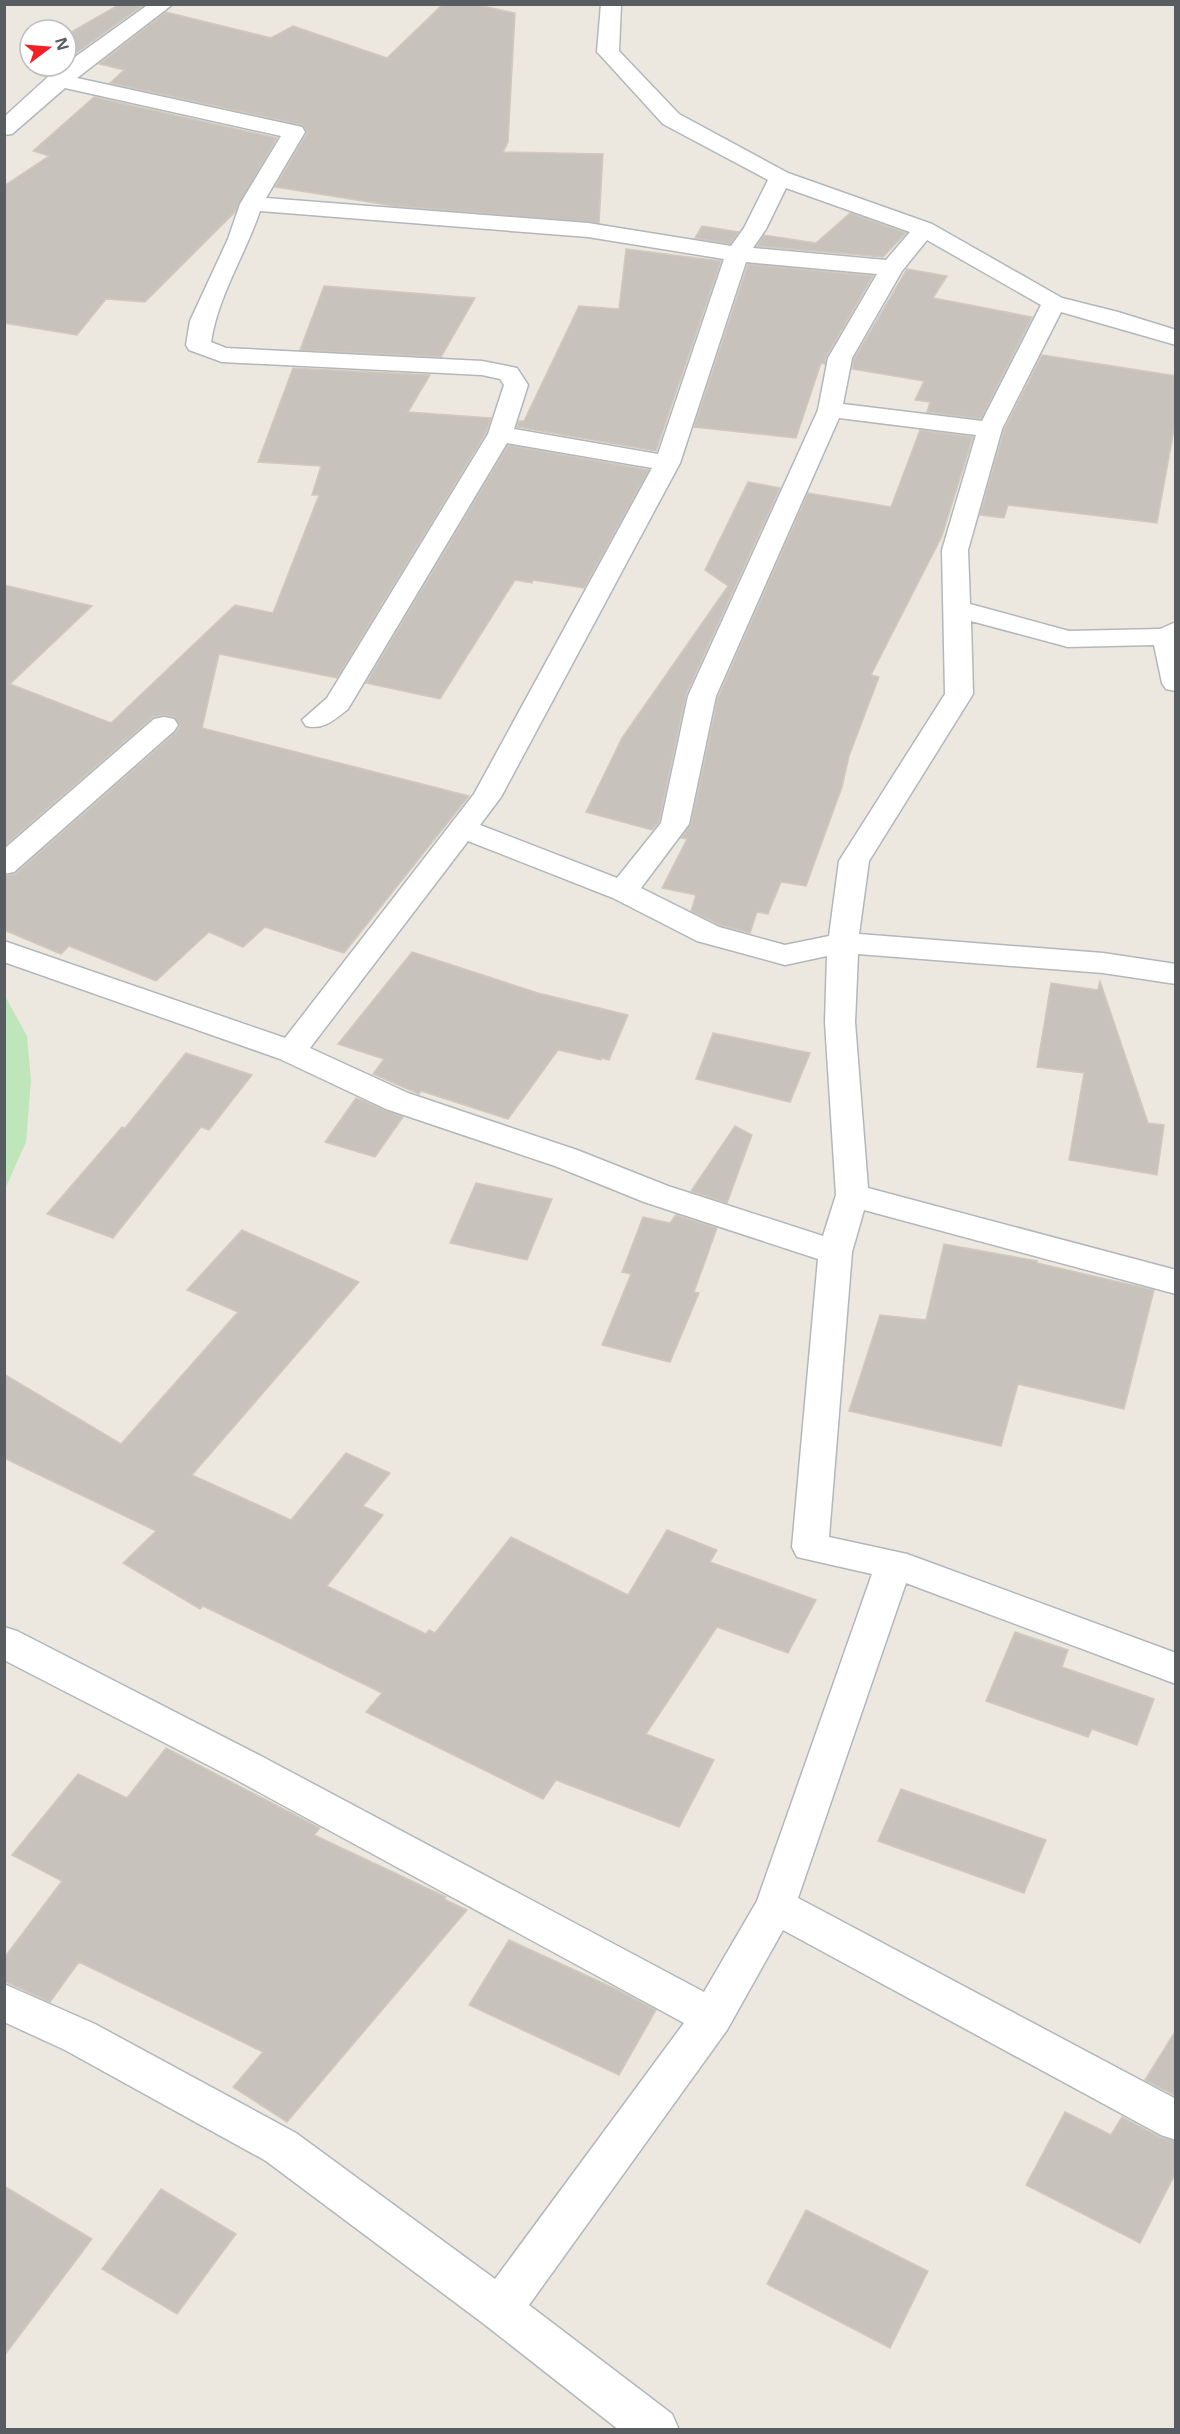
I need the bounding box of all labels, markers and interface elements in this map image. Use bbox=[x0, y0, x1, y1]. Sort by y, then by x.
north arrow bbox=[18, 18, 78, 78]
text: N bbox=[50, 35, 75, 53]

